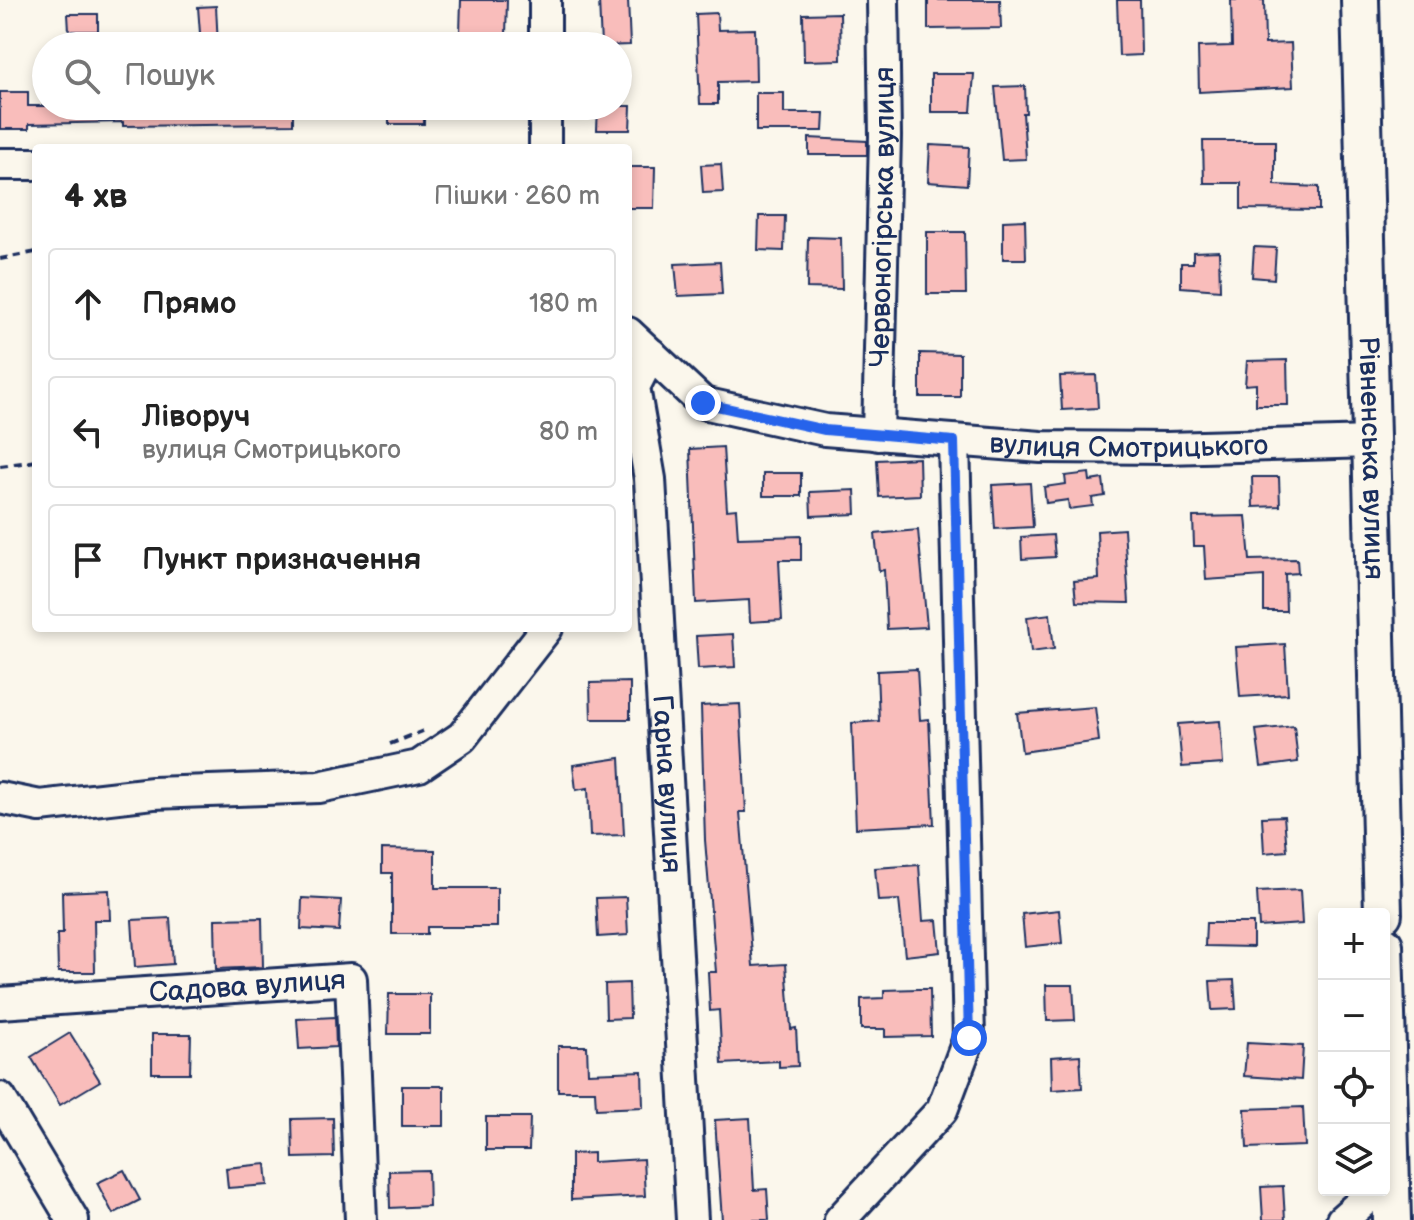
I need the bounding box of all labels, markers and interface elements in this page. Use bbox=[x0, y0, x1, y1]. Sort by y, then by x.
search box bbox=[32, 32, 632, 120]
icon: search bbox=[60, 54, 104, 98]
text: Пошук bbox=[124, 58, 215, 94]
street label: Червоногірська вулиця bbox=[863, 66, 902, 368]
text: 4 хв bbox=[64, 176, 127, 217]
text: Пішки · 260 m bbox=[434, 181, 600, 212]
icon: ahead bbox=[66, 282, 110, 326]
text: Прямо bbox=[142, 286, 236, 322]
text: 180 m bbox=[529, 289, 598, 320]
street label: Рівненська вулиця bbox=[1352, 336, 1391, 580]
route end bbox=[685, 385, 721, 421]
text: Ліворуч bbox=[142, 399, 250, 435]
icon: left bbox=[66, 410, 110, 454]
text: 80 m bbox=[539, 417, 598, 448]
street label: вулиця Смотрицького bbox=[988, 426, 1269, 465]
text: вулиця Смотрицького bbox=[142, 435, 401, 466]
icon: arrive bbox=[66, 538, 110, 582]
text: Пункт призначення bbox=[142, 542, 421, 578]
street label: Гарна вулиця bbox=[646, 694, 689, 874]
map controls bbox=[1318, 908, 1390, 1196]
button: + bbox=[1318, 908, 1390, 980]
street label: Садова вулиця bbox=[148, 963, 347, 1009]
button: − bbox=[1318, 980, 1390, 1052]
route start bbox=[951, 1020, 987, 1056]
button: locate bbox=[1318, 1052, 1390, 1124]
button: layers bbox=[1318, 1124, 1390, 1196]

